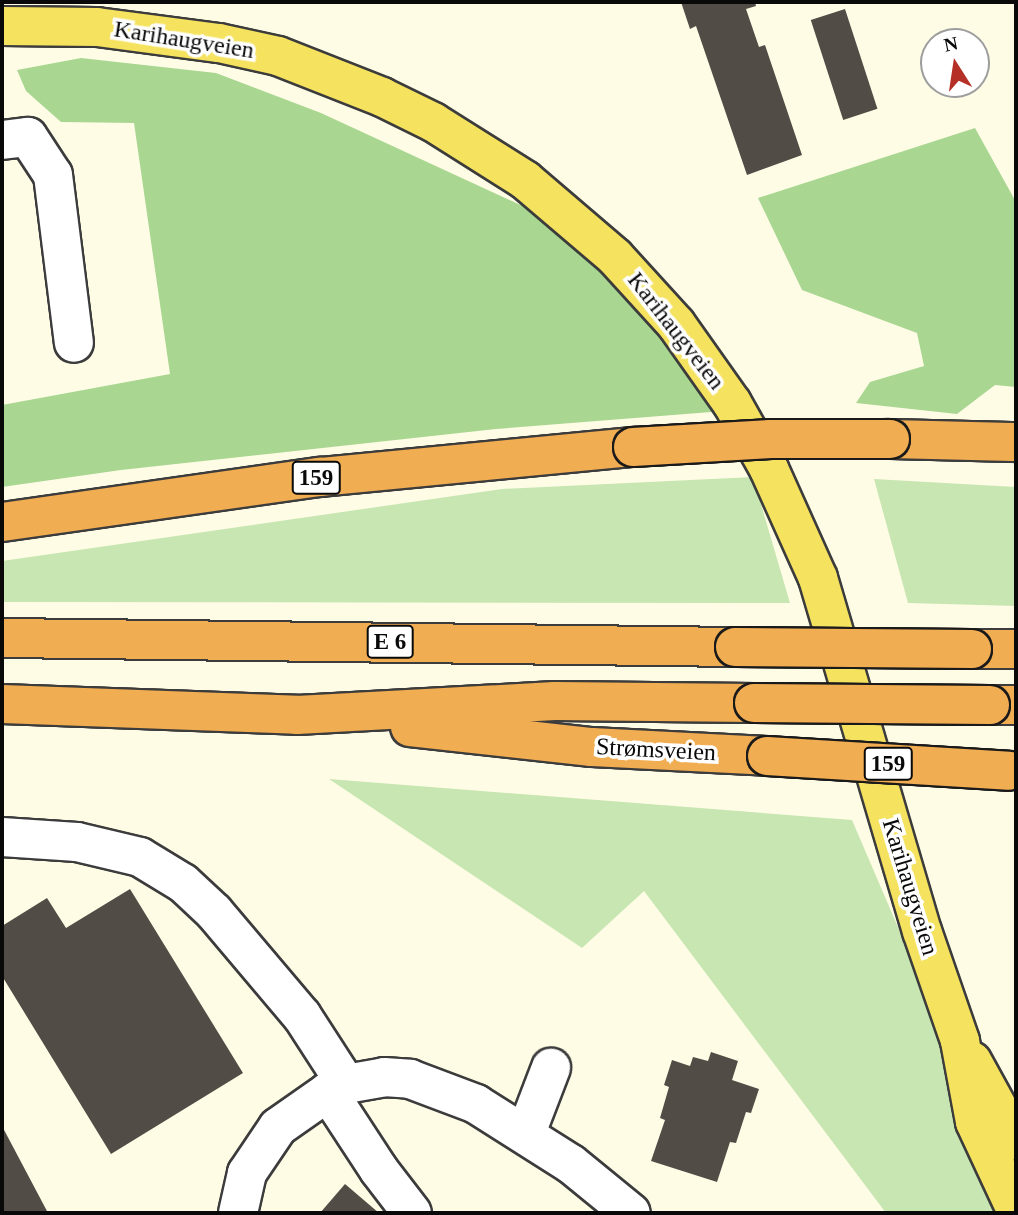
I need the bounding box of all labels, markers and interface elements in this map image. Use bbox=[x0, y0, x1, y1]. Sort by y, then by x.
street label: Karihaugveien bbox=[112, 15, 256, 65]
north arrow bbox=[920, 28, 990, 98]
text: N bbox=[942, 32, 960, 56]
street label: Karihaugveien bbox=[621, 266, 731, 396]
road number: 159 bbox=[292, 458, 340, 498]
road number: E 6 bbox=[366, 622, 414, 662]
street label: Strømsveien bbox=[595, 732, 717, 768]
road number: 159 bbox=[864, 744, 912, 784]
street label: Karihaugveien bbox=[876, 815, 944, 959]

